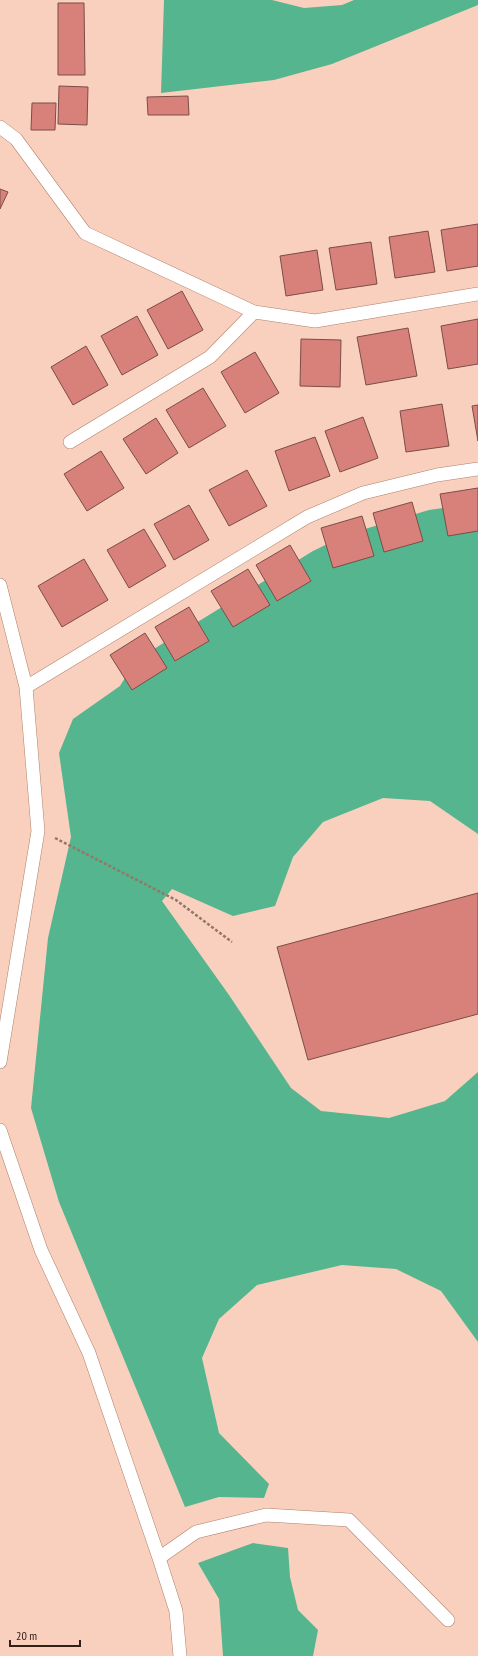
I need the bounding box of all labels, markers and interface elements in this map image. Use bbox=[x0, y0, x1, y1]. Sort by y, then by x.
scale bar bbox=[10, 1622, 80, 1648]
text: 20 m bbox=[16, 1628, 37, 1643]

